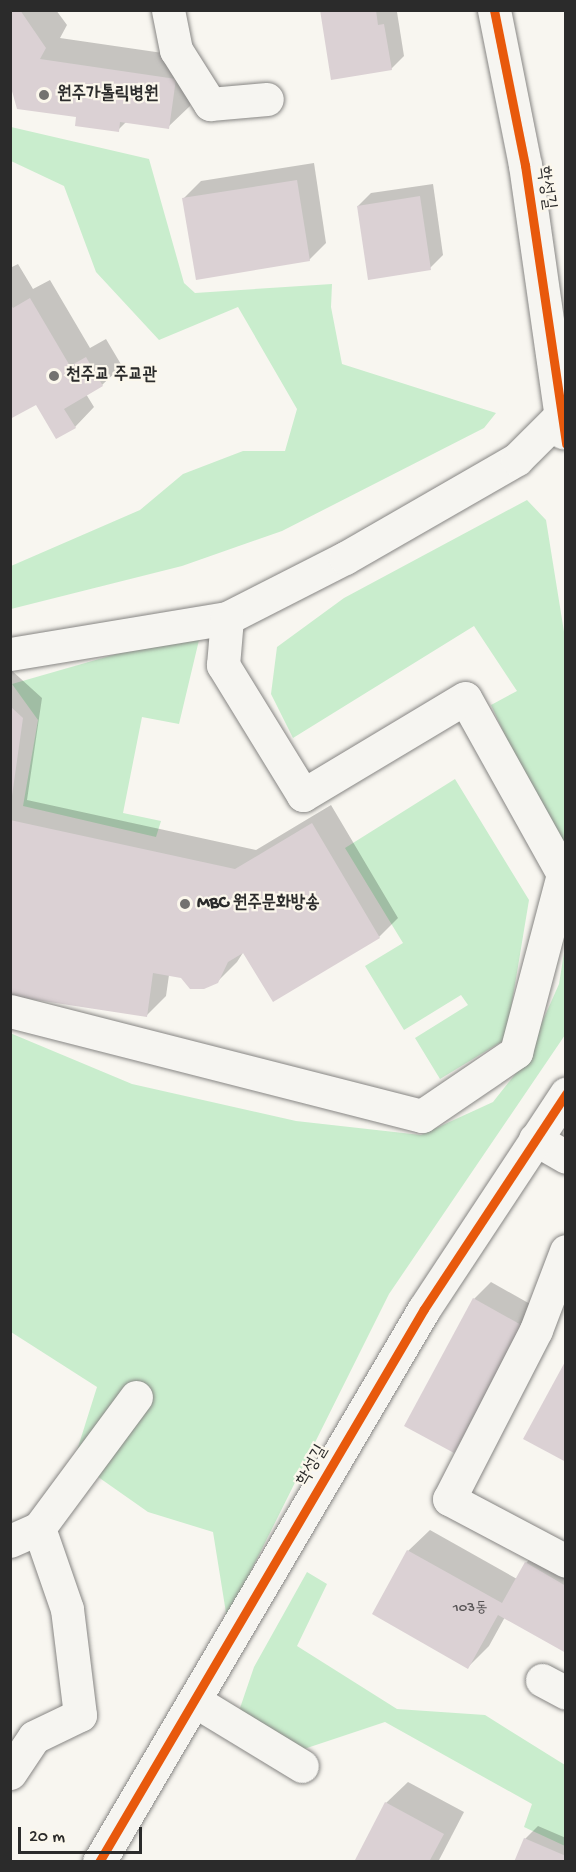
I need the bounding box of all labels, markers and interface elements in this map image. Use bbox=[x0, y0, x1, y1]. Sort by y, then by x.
place label: 원주가톨릭병원 bbox=[57, 84, 158, 106]
marker: 원주가톨릭병원 bbox=[35, 86, 53, 104]
street label: 학성길 bbox=[531, 165, 559, 211]
place label: 천주교 주교관 bbox=[66, 365, 157, 387]
marker: 천주교 주교관 bbox=[47, 369, 61, 383]
place label: MBC 원주문화방송 bbox=[197, 893, 320, 915]
marker: MBC 원주문화방송 bbox=[178, 897, 192, 911]
street label: 학성길 bbox=[293, 1442, 333, 1490]
house number: 103동 bbox=[453, 1600, 487, 1618]
scale bar bbox=[21, 1815, 146, 1853]
text: 20 m bbox=[29, 1827, 65, 1848]

